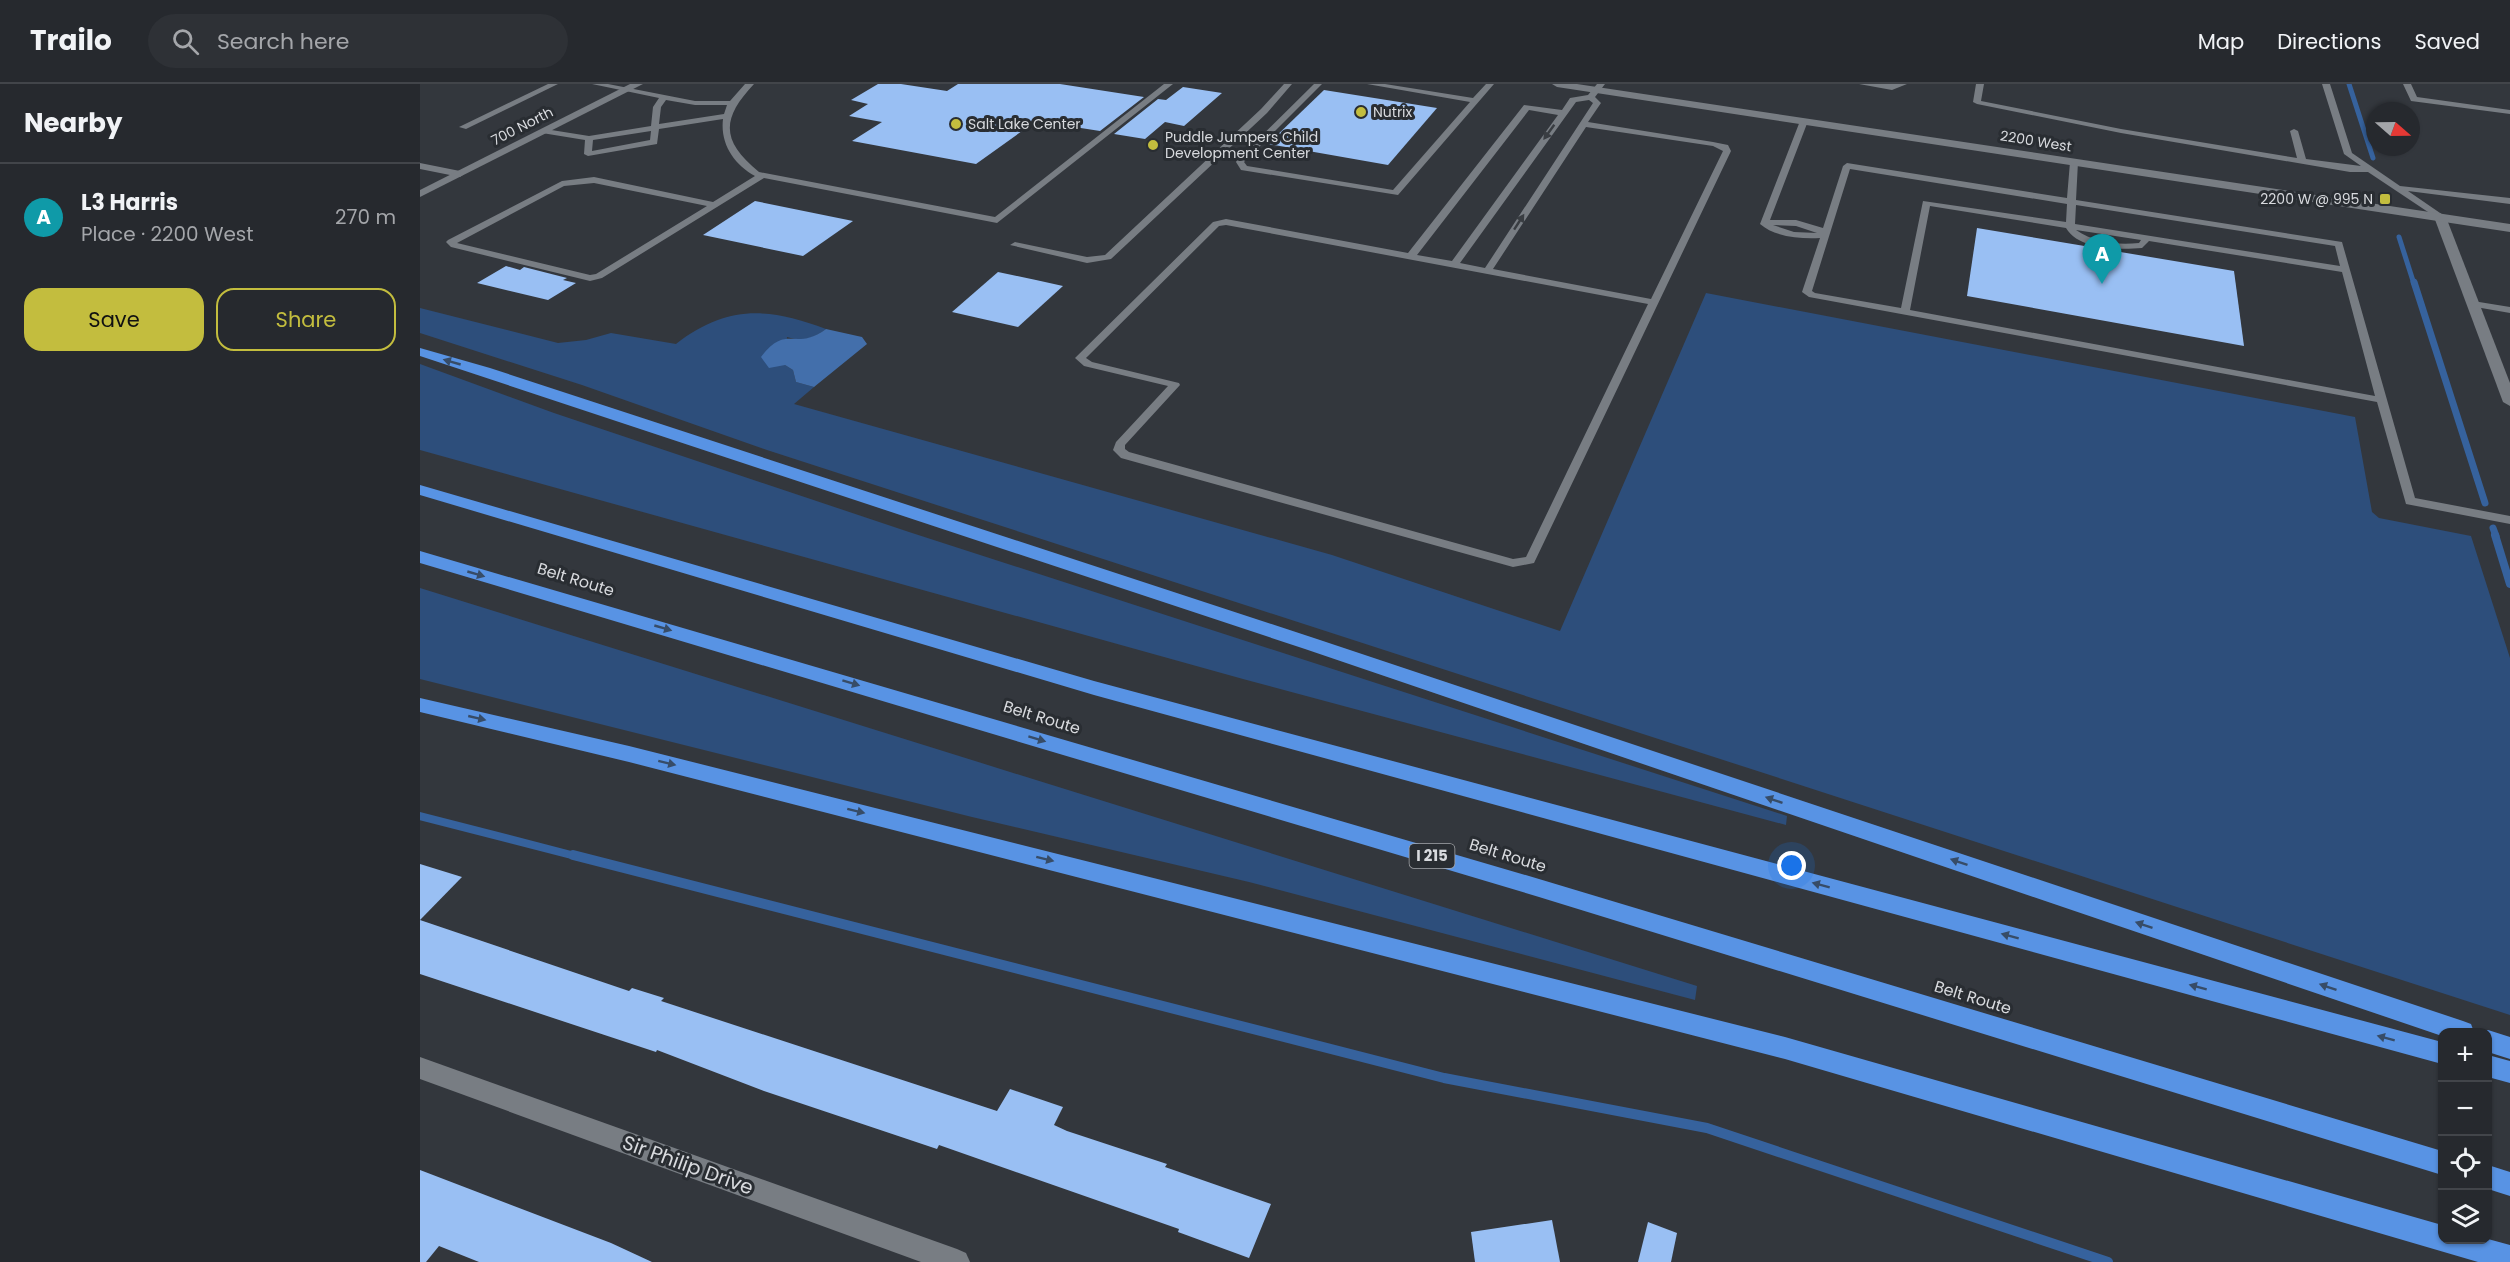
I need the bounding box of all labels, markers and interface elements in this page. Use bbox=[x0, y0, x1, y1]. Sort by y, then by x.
search box bbox=[148, 14, 568, 68]
text: Trailo bbox=[30, 21, 112, 60]
icon: search bbox=[169, 25, 202, 58]
text: Search here bbox=[217, 26, 349, 57]
text: Map bbox=[2198, 27, 2244, 56]
text: Directions bbox=[2277, 27, 2381, 56]
text: Saved bbox=[2414, 27, 2480, 56]
street label: 700 North bbox=[488, 102, 556, 150]
place label: Nutrix bbox=[1373, 102, 1413, 122]
north arrow bbox=[2366, 102, 2420, 156]
text: Nearby bbox=[24, 105, 122, 141]
marker: Nutrix bbox=[1354, 105, 1368, 119]
place label: Salt Lake Center bbox=[968, 114, 1081, 134]
marker: Salt Lake Center bbox=[949, 117, 963, 131]
one-way arrow bbox=[1544, 124, 1556, 139]
street label: 2200 West bbox=[1999, 125, 2073, 157]
place label: Puddle Jumpers Child Development Center bbox=[1165, 127, 1318, 163]
marker: Puddle Jumpers Child Development Center bbox=[1146, 138, 1160, 152]
text: L3 Harris bbox=[81, 187, 178, 218]
place label: 2200 W @ 995 N bbox=[2260, 189, 2373, 209]
marker: 2200 W @ 995 N bbox=[2378, 192, 2392, 206]
text: A bbox=[36, 203, 51, 231]
text: 270 m bbox=[335, 203, 396, 231]
one-way arrow bbox=[1513, 214, 1524, 230]
text: Place · 2200 West bbox=[81, 220, 254, 248]
pin: A bbox=[2082, 234, 2122, 284]
button: Save bbox=[24, 288, 204, 351]
button: Share bbox=[216, 288, 396, 351]
one-way arrow bbox=[443, 357, 461, 366]
street label: Belt Route bbox=[534, 557, 617, 602]
one-way arrow bbox=[467, 569, 485, 579]
one-way arrow bbox=[654, 624, 672, 633]
one-way arrow bbox=[842, 679, 860, 688]
street label: Belt Route bbox=[1000, 695, 1083, 740]
one-way arrow bbox=[468, 714, 486, 724]
one-way arrow bbox=[1028, 735, 1046, 744]
one-way arrow bbox=[658, 759, 676, 769]
one-way arrow bbox=[1765, 795, 1783, 804]
one-way arrow bbox=[847, 807, 865, 817]
street label: Belt Route bbox=[1466, 833, 1549, 878]
road number: I 215 bbox=[1410, 844, 1454, 868]
your location bbox=[1777, 851, 1806, 880]
one-way arrow bbox=[1036, 855, 1054, 865]
one-way arrow bbox=[1950, 857, 1968, 867]
one-way arrow bbox=[1812, 880, 1830, 889]
one-way arrow bbox=[2135, 919, 2153, 929]
one-way arrow bbox=[2000, 931, 2018, 940]
street label: Belt Route bbox=[1931, 975, 2014, 1020]
one-way arrow bbox=[2189, 982, 2207, 991]
one-way arrow bbox=[2319, 982, 2337, 991]
map controls bbox=[2438, 1028, 2492, 1244]
button: + bbox=[2438, 1028, 2492, 1082]
one-way arrow bbox=[2377, 1033, 2395, 1042]
button: − bbox=[2438, 1082, 2492, 1136]
street label: Sir Philip Drive bbox=[619, 1128, 757, 1202]
button: locate bbox=[2438, 1136, 2492, 1190]
button: layers bbox=[2438, 1190, 2492, 1244]

